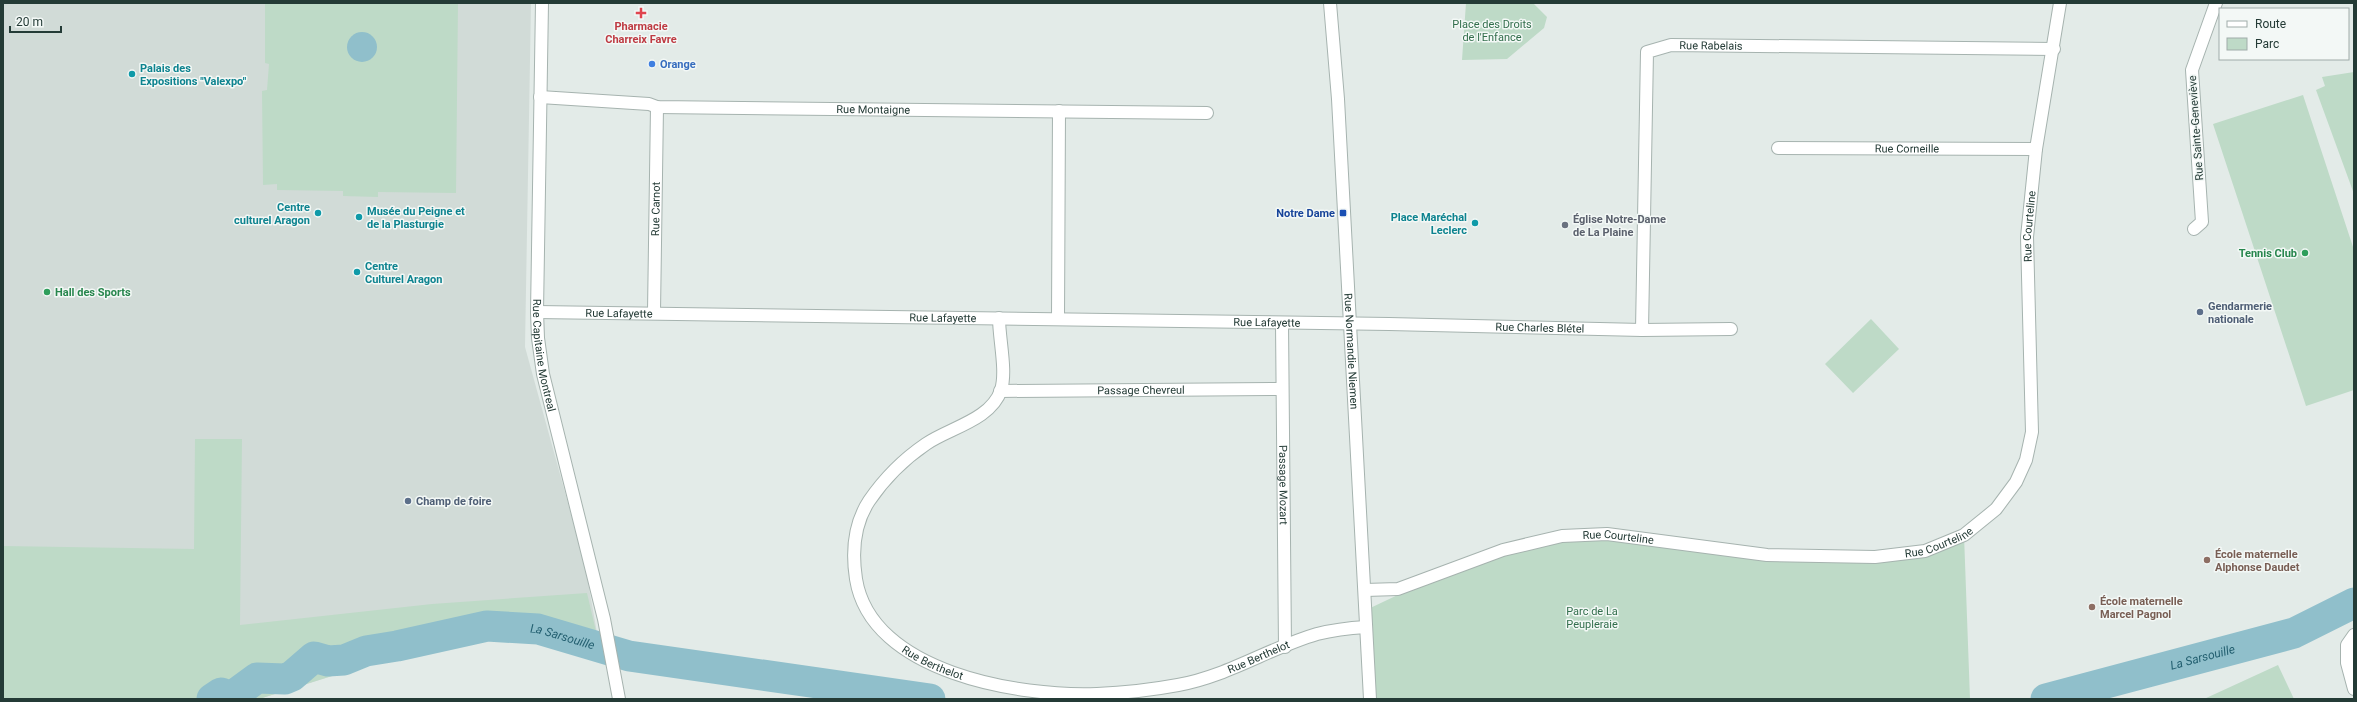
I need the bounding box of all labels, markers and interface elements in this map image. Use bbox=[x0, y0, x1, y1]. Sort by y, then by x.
scale bar bbox=[10, 8, 61, 34]
marker: Pharmacie Charreix Favre bbox=[636, 8, 646, 18]
legend bbox=[2219, 8, 2349, 60]
text: 20 m bbox=[16, 15, 43, 29]
text: Route bbox=[2255, 17, 2286, 31]
park label: Place des Droits de l'Enfance bbox=[1452, 18, 1532, 44]
place label: Pharmacie Charreix Favre bbox=[605, 20, 677, 46]
text: Parc bbox=[2255, 37, 2279, 51]
street label: Rue Rabelais bbox=[1679, 39, 1743, 52]
place label: Orange bbox=[660, 58, 696, 71]
marker: Orange bbox=[647, 59, 657, 69]
place label: Palais des Expositions "Valexpo" bbox=[140, 62, 247, 88]
marker: Palais des Expositions "Valexpo" bbox=[127, 69, 137, 79]
street label: Rue Sainte-Geneviève bbox=[2186, 75, 2206, 181]
street label: Rue Montaigne bbox=[836, 102, 910, 116]
street label: Rue Corneille bbox=[1875, 142, 1939, 155]
street label: Rue Carnot bbox=[649, 181, 662, 236]
street label: Rue Courteline bbox=[2020, 190, 2038, 262]
place label: Centre culturel Aragon bbox=[234, 201, 310, 227]
place label: Musée du Peigne et de la Plasturgie bbox=[367, 205, 465, 231]
place label: Notre Dame bbox=[1276, 207, 1335, 220]
marker: Centre culturel Aragon bbox=[313, 208, 323, 218]
marker: Notre Dame bbox=[1338, 208, 1348, 218]
place label: Place Maréchal Leclerc bbox=[1391, 211, 1467, 237]
marker: Musée du Peigne et de la Plasturgie bbox=[354, 212, 364, 222]
place label: Église Notre-Dame de La Plaine bbox=[1573, 213, 1666, 239]
marker: Place Maréchal Leclerc bbox=[1470, 218, 1480, 228]
marker: Église Notre-Dame de La Plaine bbox=[1560, 220, 1570, 230]
place label: Tennis Club bbox=[2239, 247, 2297, 260]
marker: Tennis Club bbox=[2300, 248, 2310, 258]
place label: Centre Culturel Aragon bbox=[365, 260, 442, 286]
marker: Centre Culturel Aragon bbox=[352, 267, 362, 277]
place label: Hall des Sports bbox=[55, 286, 131, 299]
marker: Hall des Sports bbox=[42, 287, 52, 297]
street label: Rue Normandie Niemen bbox=[1342, 293, 1361, 410]
street label: Rue Capitaine Montreal bbox=[530, 299, 559, 413]
place label: Gendarmerie nationale bbox=[2208, 300, 2272, 326]
street label: Rue Lafayette bbox=[585, 306, 653, 320]
marker: Gendarmerie nationale bbox=[2195, 307, 2205, 317]
street label: Rue Lafayette bbox=[909, 311, 977, 325]
street label: Rue Lafayette bbox=[1233, 315, 1301, 329]
street label: Rue Charles Blétel bbox=[1495, 320, 1584, 335]
street label: Passage Chevreul bbox=[1097, 383, 1185, 397]
street label: Passage Mozart bbox=[1277, 445, 1290, 525]
place label: Champ de foire bbox=[416, 495, 492, 508]
marker: Champ de foire bbox=[403, 496, 413, 506]
street label: Rue Courteline bbox=[1904, 524, 1975, 560]
street label: Rue Courteline bbox=[1582, 527, 1655, 547]
place label: École maternelle Alphonse Daudet bbox=[2215, 548, 2300, 574]
marker: École maternelle Alphonse Daudet bbox=[2202, 555, 2212, 565]
place label: École maternelle Marcel Pagnol bbox=[2100, 595, 2183, 621]
marker: École maternelle Marcel Pagnol bbox=[2087, 602, 2097, 612]
park label: Parc de La Peupleraie bbox=[1566, 605, 1618, 631]
water label: La Sarsouille bbox=[530, 622, 596, 652]
street label: Rue Berthelot bbox=[1226, 638, 1292, 676]
water label: La Sarsouille bbox=[2169, 642, 2237, 673]
street label: Rue Berthelot bbox=[900, 643, 965, 682]

